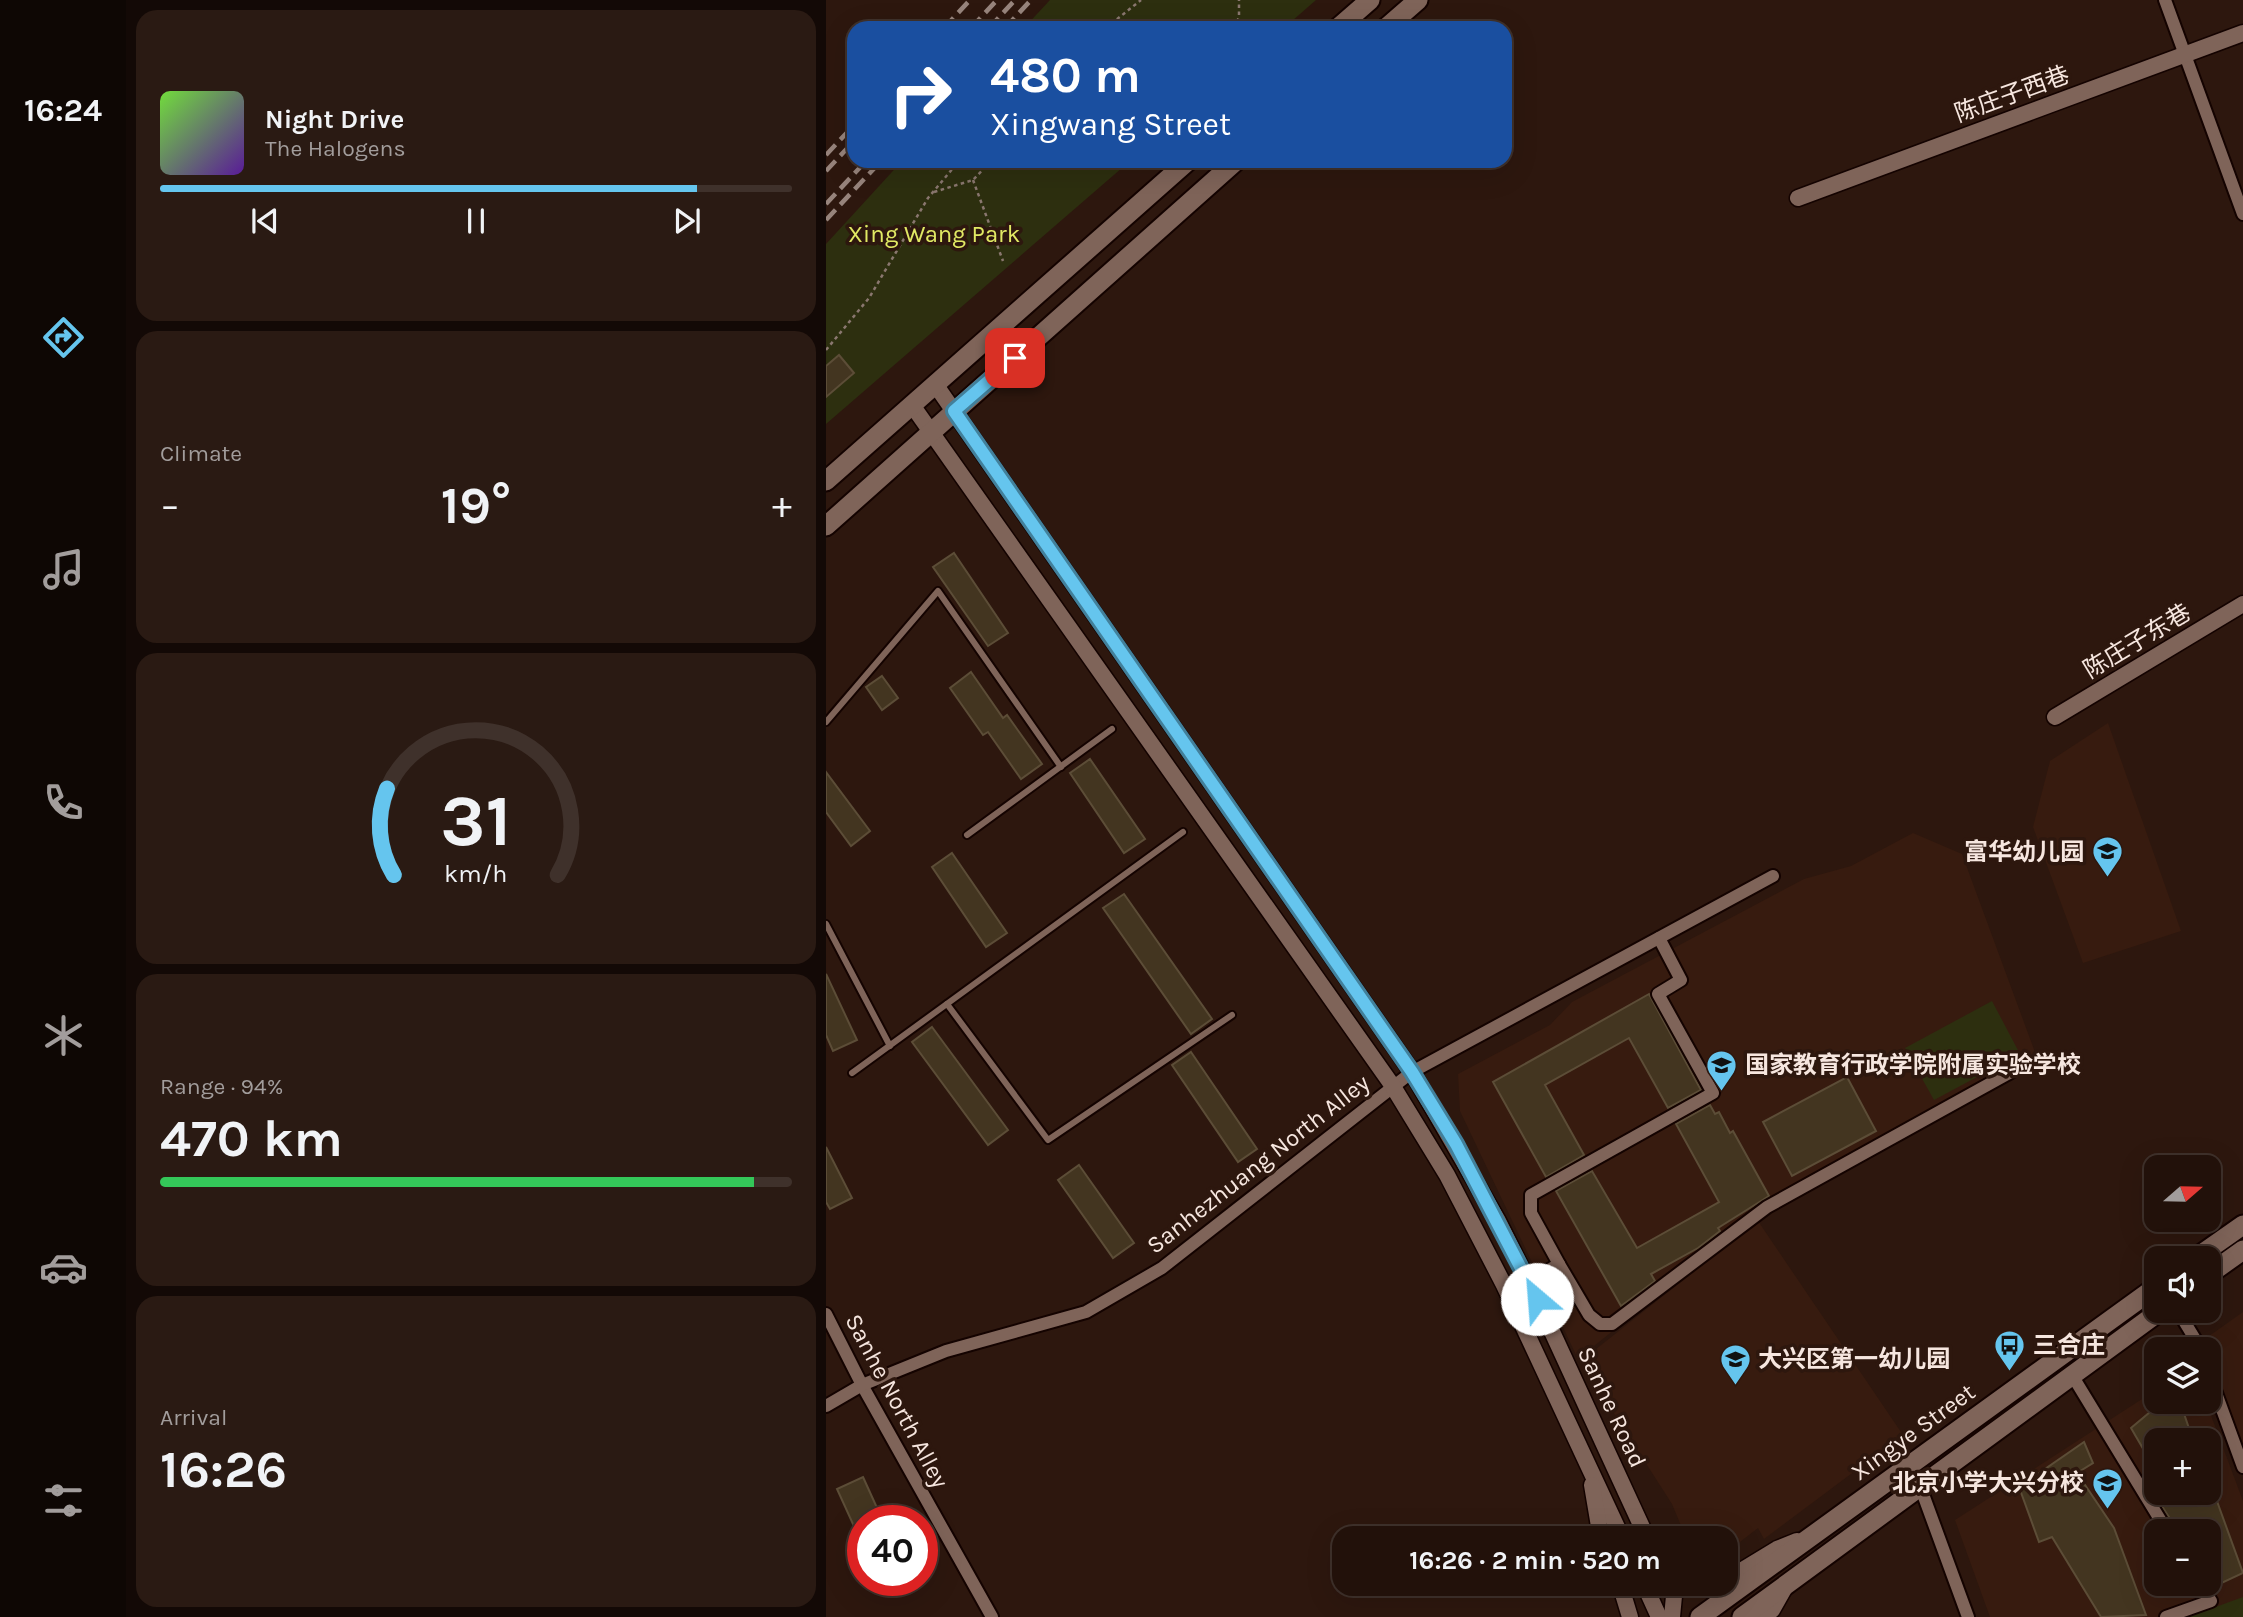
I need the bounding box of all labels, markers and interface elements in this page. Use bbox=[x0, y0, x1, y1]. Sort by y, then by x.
text: 480 m bbox=[990, 47, 1141, 104]
icon: right bbox=[875, 49, 966, 140]
street label: 陈庄子西巷 bbox=[1951, 60, 2073, 128]
text: 16:24 bbox=[24, 92, 102, 129]
text: Night Drive bbox=[265, 104, 404, 135]
text: Xingwang Street bbox=[990, 106, 1231, 143]
text: The Halogens bbox=[265, 135, 405, 162]
icon: previous bbox=[246, 202, 284, 240]
icon: pause bbox=[457, 202, 495, 240]
icon: next bbox=[668, 202, 706, 240]
park label: Xing Wang Park bbox=[848, 220, 1020, 248]
icon: directions bbox=[39, 313, 88, 362]
pin bbox=[985, 328, 1045, 388]
icon: arrive bbox=[996, 339, 1034, 377]
text: Climate bbox=[160, 440, 242, 467]
text: 19° bbox=[441, 475, 511, 536]
text: − bbox=[160, 483, 180, 528]
text: + bbox=[772, 483, 792, 528]
icon: music bbox=[39, 545, 88, 594]
street label: 陈庄子东巷 bbox=[2078, 598, 2196, 684]
icon: phone bbox=[39, 778, 88, 827]
text: 31 bbox=[440, 778, 512, 863]
school or university icon: 富华幼儿园 bbox=[2090, 835, 2124, 879]
place label: 富华幼儿园 bbox=[1964, 838, 2084, 866]
text: km/h bbox=[444, 858, 508, 887]
icon: climate bbox=[39, 1011, 88, 1060]
school or university icon: 国家教育行政学院附属实验学校 bbox=[1705, 1048, 1739, 1092]
place label: 国家教育行政学院附属实验学校 bbox=[1745, 1051, 2081, 1079]
street label: Sanhezhuang North Alley bbox=[1141, 1068, 1375, 1260]
text: Range · 94% bbox=[160, 1073, 283, 1100]
text: 470 km bbox=[160, 1108, 343, 1169]
north arrow bbox=[2144, 1155, 2221, 1232]
map controls bbox=[2144, 1155, 2221, 1596]
icon: car bbox=[39, 1243, 88, 1292]
button: sound bbox=[2144, 1246, 2221, 1323]
position arrow bbox=[1500, 1262, 1574, 1336]
street label: Sanhe North Alley bbox=[839, 1309, 955, 1493]
bus stop icon: 三合庄 bbox=[1993, 1328, 2027, 1372]
place label: 三合庄 bbox=[2033, 1331, 2105, 1359]
button: layers bbox=[2144, 1337, 2221, 1414]
street label: Sanhe Road bbox=[1572, 1342, 1652, 1472]
school or university icon: 大兴区第一幼儿园 bbox=[1718, 1342, 1752, 1386]
place label: 大兴区第一幼儿园 bbox=[1758, 1345, 1950, 1373]
street label: Xingye Street bbox=[1846, 1378, 1980, 1486]
text: Arrival bbox=[160, 1404, 227, 1431]
button: + bbox=[2144, 1428, 2221, 1505]
text: 16:26 bbox=[160, 1439, 287, 1500]
school or university icon: 北京小学大兴分校 bbox=[2090, 1466, 2124, 1510]
place label: 北京小学大兴分校 bbox=[1892, 1469, 2084, 1497]
icon: filters bbox=[39, 1476, 88, 1525]
speed limit sign: 40 bbox=[847, 1505, 938, 1596]
button: − bbox=[2144, 1519, 2221, 1596]
text: 16:26 · 2 min · 520 m bbox=[1409, 1545, 1661, 1576]

